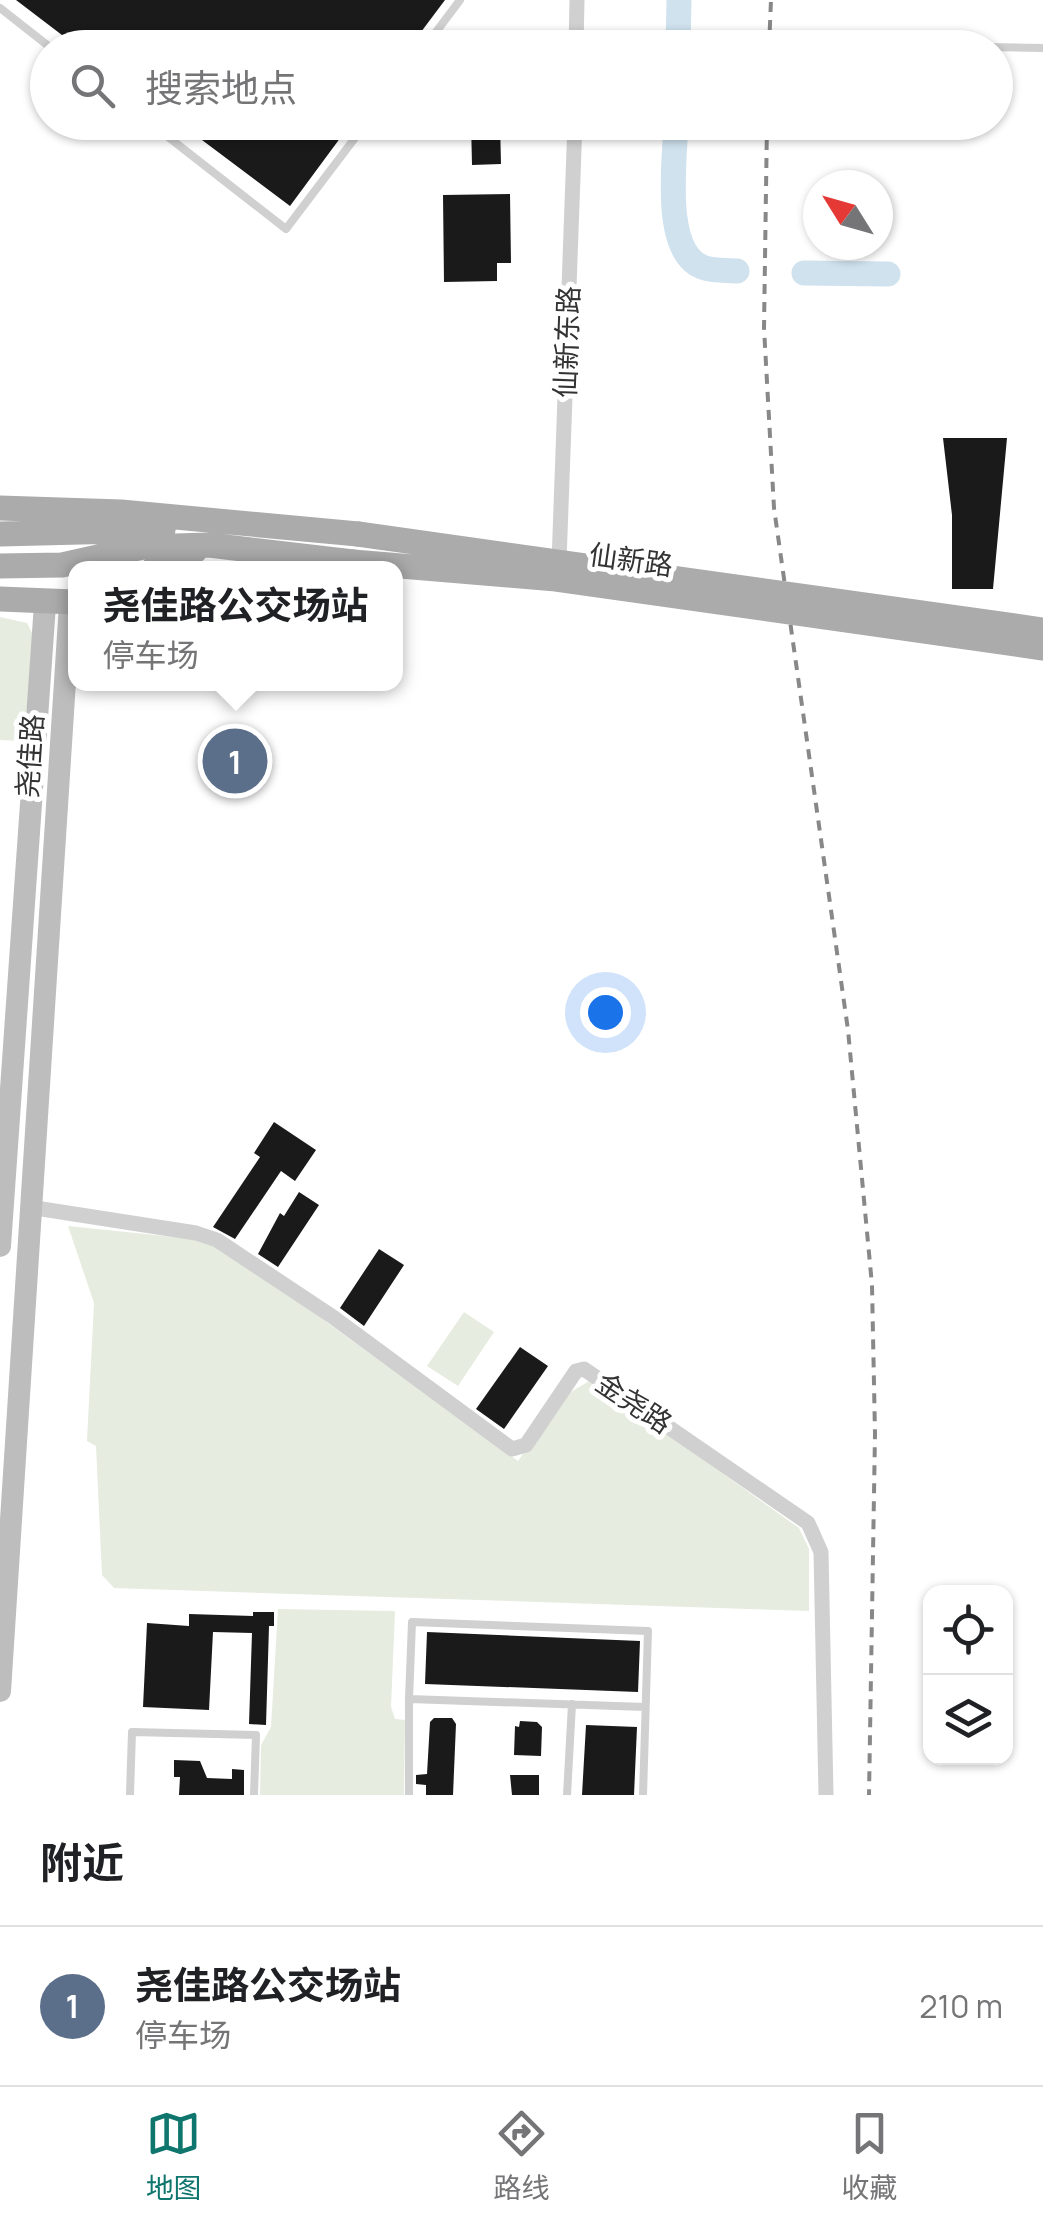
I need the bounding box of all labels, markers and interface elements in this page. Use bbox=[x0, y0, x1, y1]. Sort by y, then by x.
search box bbox=[30, 30, 1013, 140]
icon: search bbox=[65, 58, 120, 113]
text: 搜索地点 bbox=[145, 61, 297, 113]
north arrow bbox=[803, 170, 893, 260]
street label: 仙新东路 bbox=[545, 285, 587, 399]
street label: 仙新路 bbox=[587, 534, 675, 584]
popup bbox=[68, 561, 403, 691]
text: 尧佳路公交场站 bbox=[102, 578, 369, 630]
text: 停车场 bbox=[102, 633, 199, 677]
street label: 尧佳路 bbox=[7, 713, 51, 799]
pin: 1 bbox=[202, 724, 268, 798]
your location bbox=[580, 987, 631, 1038]
street label: 金尧路 bbox=[589, 1363, 680, 1441]
map controls bbox=[923, 1585, 1013, 1765]
button: locate bbox=[923, 1585, 1013, 1675]
button: layers bbox=[923, 1675, 1013, 1765]
text: 附近 bbox=[40, 1833, 124, 1891]
text: 尧佳路公交场站 bbox=[135, 1958, 401, 2010]
text: 1 bbox=[65, 1984, 80, 2028]
text: 210 m bbox=[919, 1984, 1003, 2028]
text: 停车场 bbox=[135, 2013, 231, 2057]
tab: 地图 bbox=[146, 2106, 202, 2206]
tab: 路线 bbox=[493, 2106, 549, 2206]
tab: 收藏 bbox=[841, 2106, 897, 2206]

